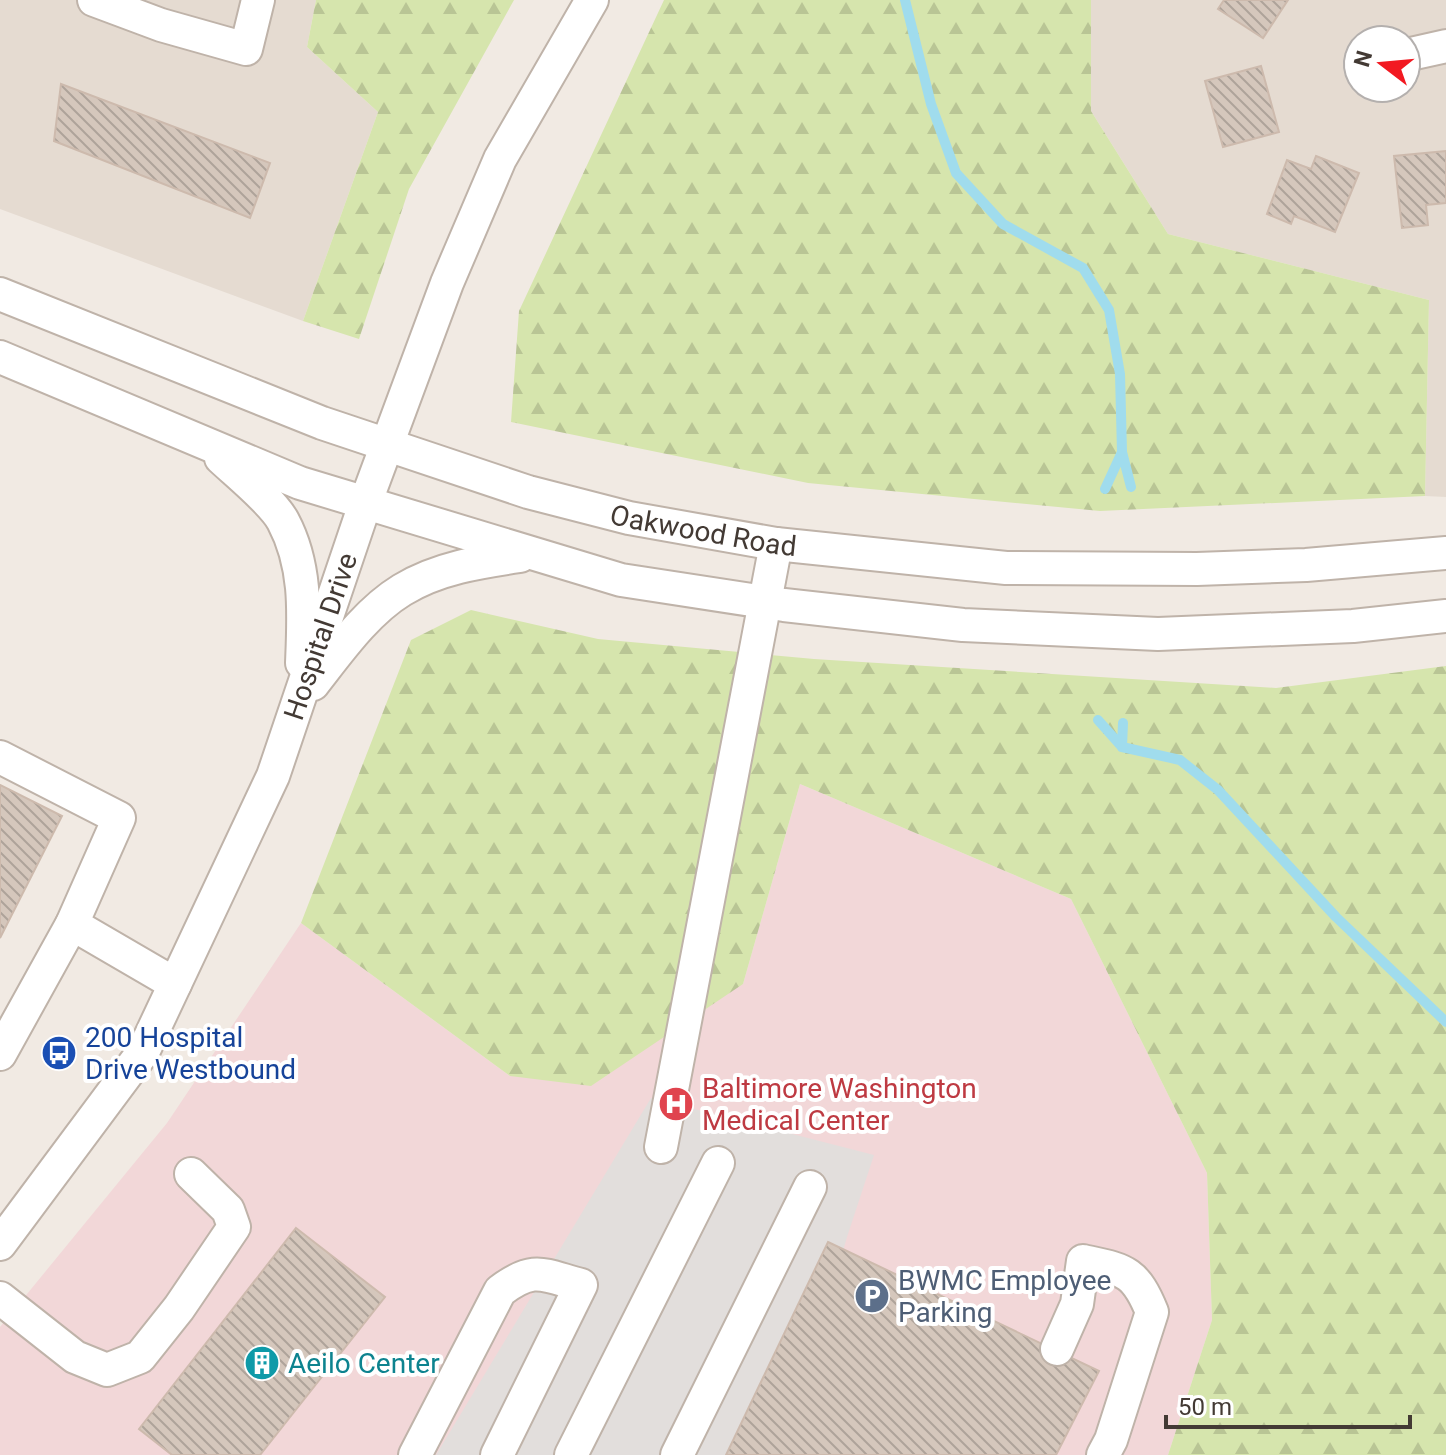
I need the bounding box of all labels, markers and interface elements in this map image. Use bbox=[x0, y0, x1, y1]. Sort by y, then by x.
north arrow bbox=[1342, 24, 1422, 104]
text: N bbox=[1349, 48, 1377, 70]
street label: Oakwood Road bbox=[607, 498, 798, 563]
street label: Hospital Drive bbox=[277, 549, 364, 724]
place label: 200 Hospital Drive Westbound bbox=[85, 1021, 296, 1086]
bus stop icon: 200 Hospital Drive Westbound bbox=[40, 1034, 78, 1072]
place label: Baltimore Washington Medical Center bbox=[702, 1072, 977, 1137]
hospital icon: Baltimore Washington Medical Center bbox=[657, 1085, 695, 1123]
place label: BWMC Employee Parking bbox=[898, 1264, 1111, 1329]
parking icon: BWMC Employee Parking bbox=[853, 1277, 891, 1315]
building icon: Aeilo Center bbox=[243, 1344, 281, 1382]
place label: Aeilo Center bbox=[288, 1347, 440, 1380]
scale bar bbox=[1166, 1379, 1410, 1429]
text: 50 m bbox=[1178, 1393, 1232, 1421]

